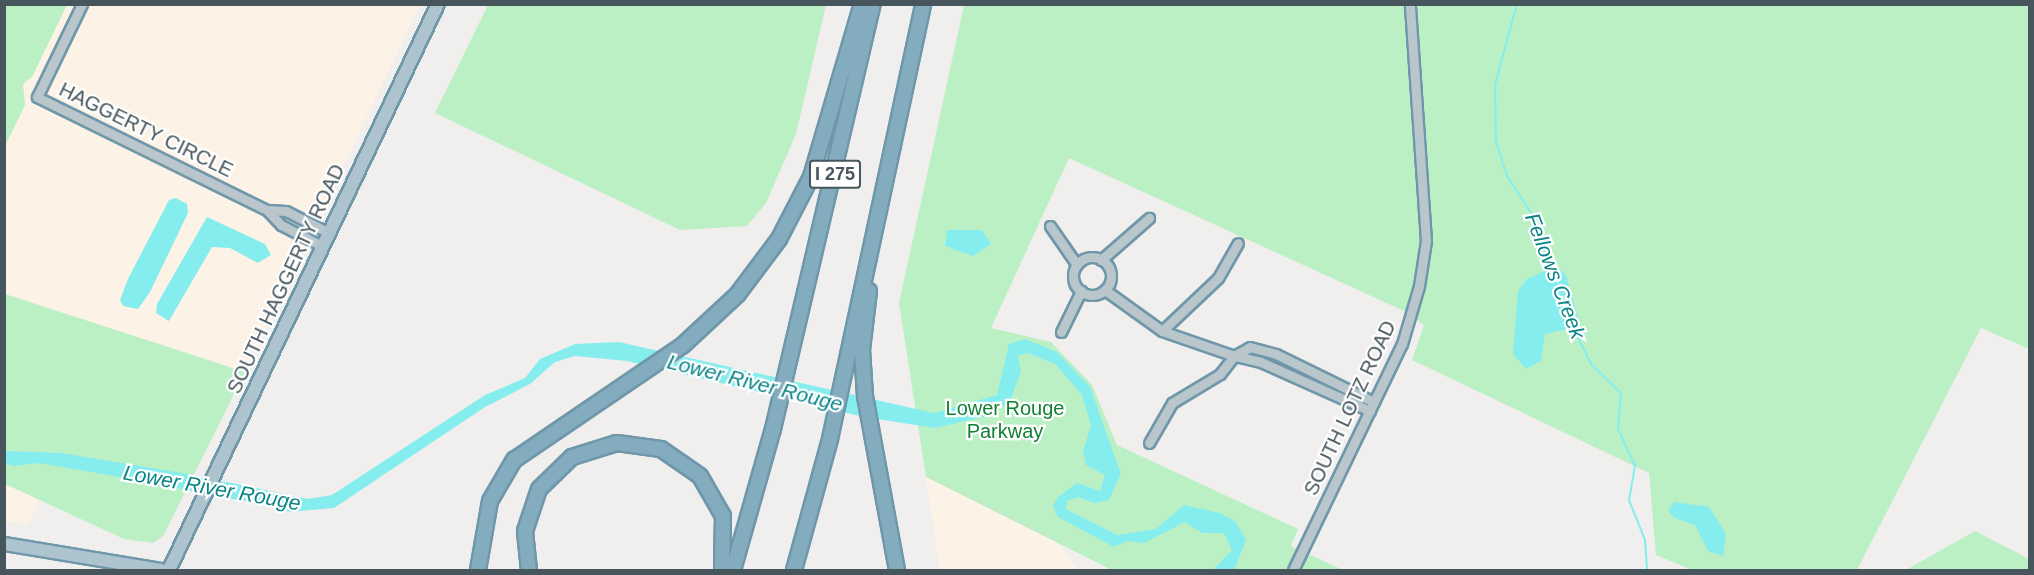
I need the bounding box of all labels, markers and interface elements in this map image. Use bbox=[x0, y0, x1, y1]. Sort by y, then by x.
street label: HAGGERTY CIRCLE bbox=[55, 77, 237, 183]
road number: I 275 bbox=[808, 159, 862, 189]
street label: SOUTH HAGGERTY ROAD bbox=[222, 160, 350, 398]
water label: Fellows Creek bbox=[1519, 209, 1591, 343]
street label: SOUTH LOTZ ROAD bbox=[1299, 317, 1401, 499]
water label: Lower River Rouge bbox=[665, 349, 845, 417]
park label: Lower Rouge Parkway bbox=[946, 397, 1064, 444]
water label: Lower River Rouge bbox=[121, 460, 303, 516]

